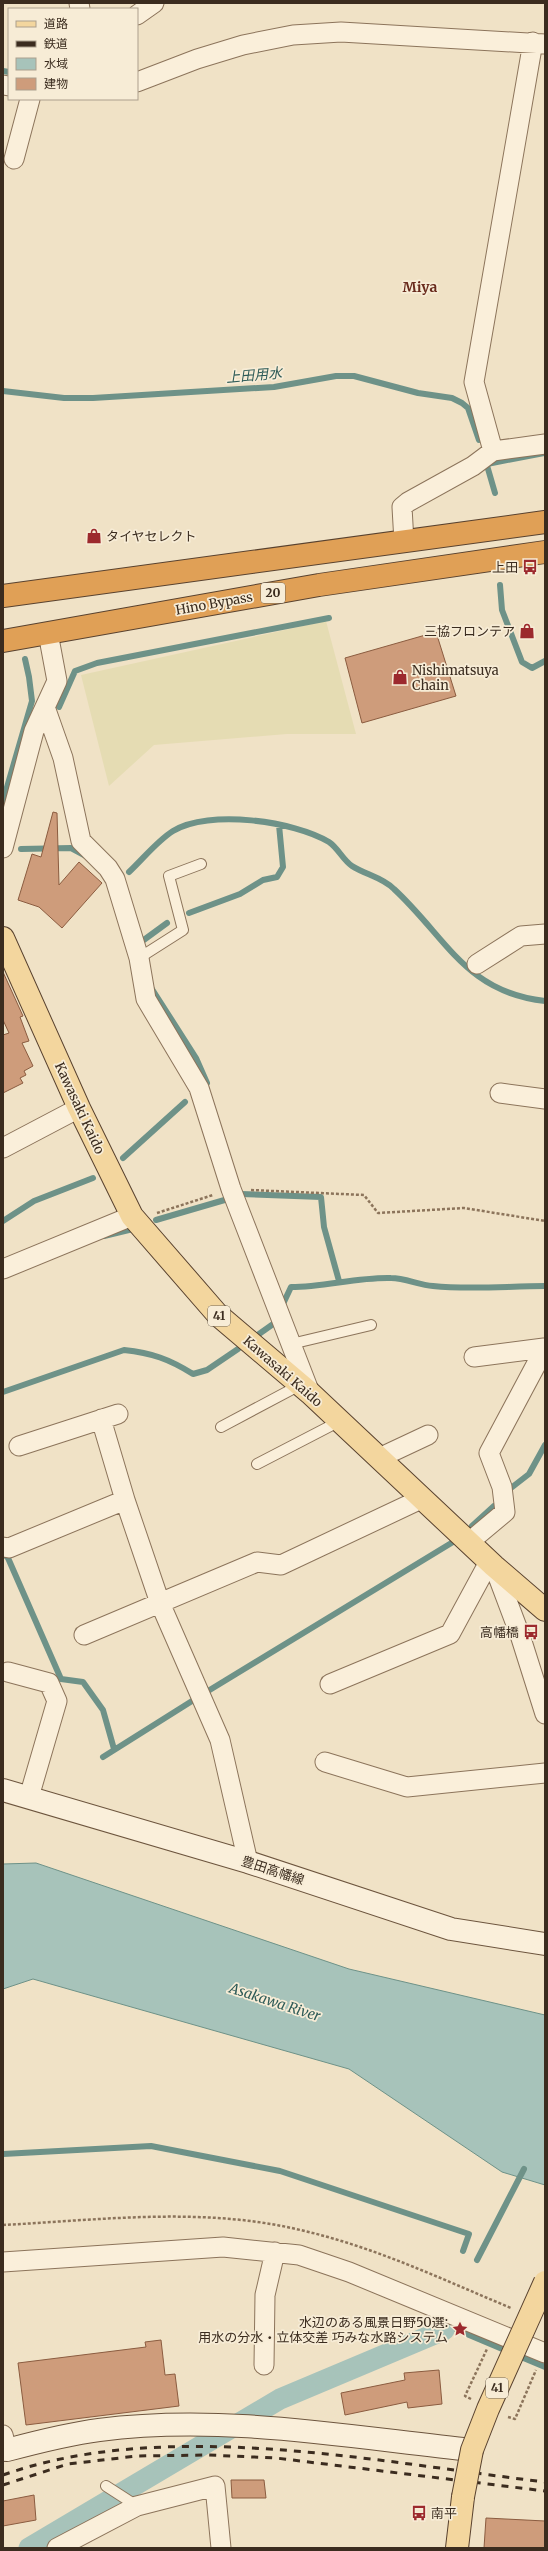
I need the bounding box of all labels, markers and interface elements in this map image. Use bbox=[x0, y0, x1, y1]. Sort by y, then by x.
legend bbox=[8, 8, 138, 100]
text: 道路 bbox=[44, 16, 68, 31]
text: 鉄道 bbox=[44, 36, 68, 51]
text: 水域 bbox=[44, 56, 68, 71]
text: 建物 bbox=[44, 76, 68, 91]
district label: Miya bbox=[403, 278, 438, 296]
water label: 上田用水 bbox=[225, 363, 285, 386]
shop icon: タイヤセレクト bbox=[85, 527, 103, 545]
place label: タイヤセレクト bbox=[106, 528, 197, 545]
bus stop icon: 上田 bbox=[521, 558, 539, 576]
place label: 上田 bbox=[492, 559, 518, 576]
road number: 20 bbox=[261, 583, 285, 603]
street label: Hino Bypass bbox=[174, 588, 254, 619]
shop icon: 三協フロンテア bbox=[518, 622, 536, 640]
place label: 三協フロンテア bbox=[424, 623, 515, 640]
place label: Nishimatsuya Chain bbox=[412, 662, 499, 694]
shop icon: Nishimatsuya Chain bbox=[391, 668, 409, 686]
street label: Kawasaki Kaido bbox=[51, 1060, 108, 1157]
road number: 41 bbox=[208, 1306, 230, 1326]
street label: Kawasaki Kaido bbox=[240, 1332, 326, 1411]
bus stop icon: 高幡橋 bbox=[522, 1623, 540, 1641]
place label: 高幡橋 bbox=[480, 1624, 519, 1641]
street label: 豊田高幡線 bbox=[239, 1852, 306, 1889]
water label: Asakawa River bbox=[226, 1979, 323, 2025]
place label: 水辺のある風景日野50選: 用水の分水・立体交差 巧みな水路システム bbox=[198, 2314, 448, 2346]
place icon: 水辺のある風景日野50選: 用水の分水・立体交差 巧みな水路システム bbox=[451, 2320, 469, 2338]
road number: 41 bbox=[486, 2378, 508, 2398]
bus stop icon: 南平 bbox=[410, 2504, 428, 2522]
place label: 南平 bbox=[431, 2505, 457, 2522]

